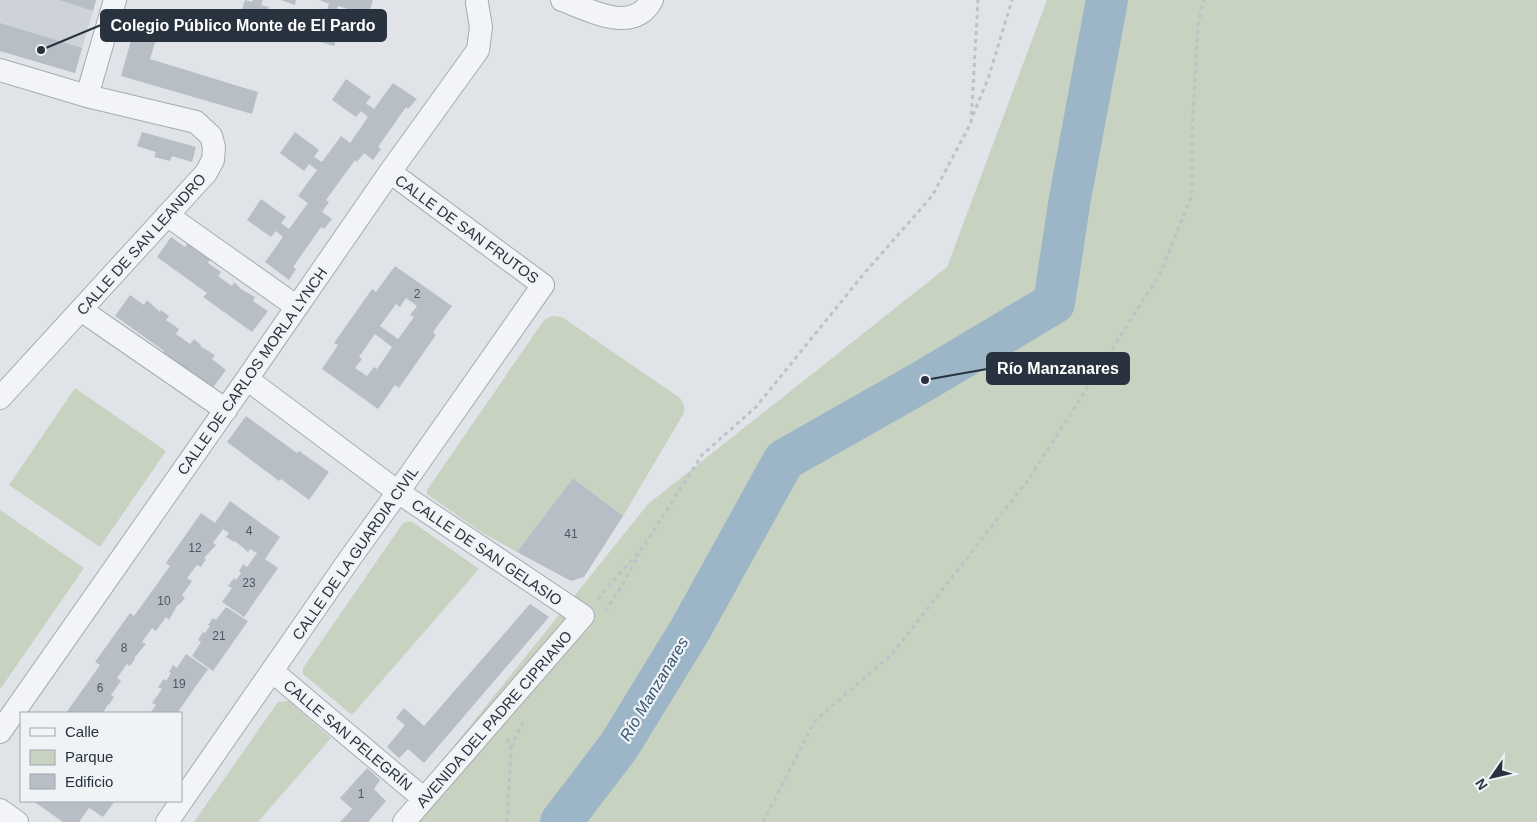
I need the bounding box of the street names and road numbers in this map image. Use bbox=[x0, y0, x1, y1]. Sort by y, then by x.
street label: CALLE DE SAN LEANDRO bbox=[73, 170, 209, 318]
street label: CALLE DE SAN FRUTOS bbox=[392, 171, 542, 287]
street label: CALLE DE CARLOS MORLA LYNCH bbox=[174, 264, 330, 478]
street label: CALLE DE LA GUARDIA CIVIL bbox=[289, 463, 421, 643]
street label: CALLE DE SAN GELASIO bbox=[409, 495, 565, 609]
street label: AVENIDA DEL PADRE CIPRIANO bbox=[413, 627, 575, 811]
street label: CALLE SAN PELEGRÍN bbox=[280, 676, 416, 794]

